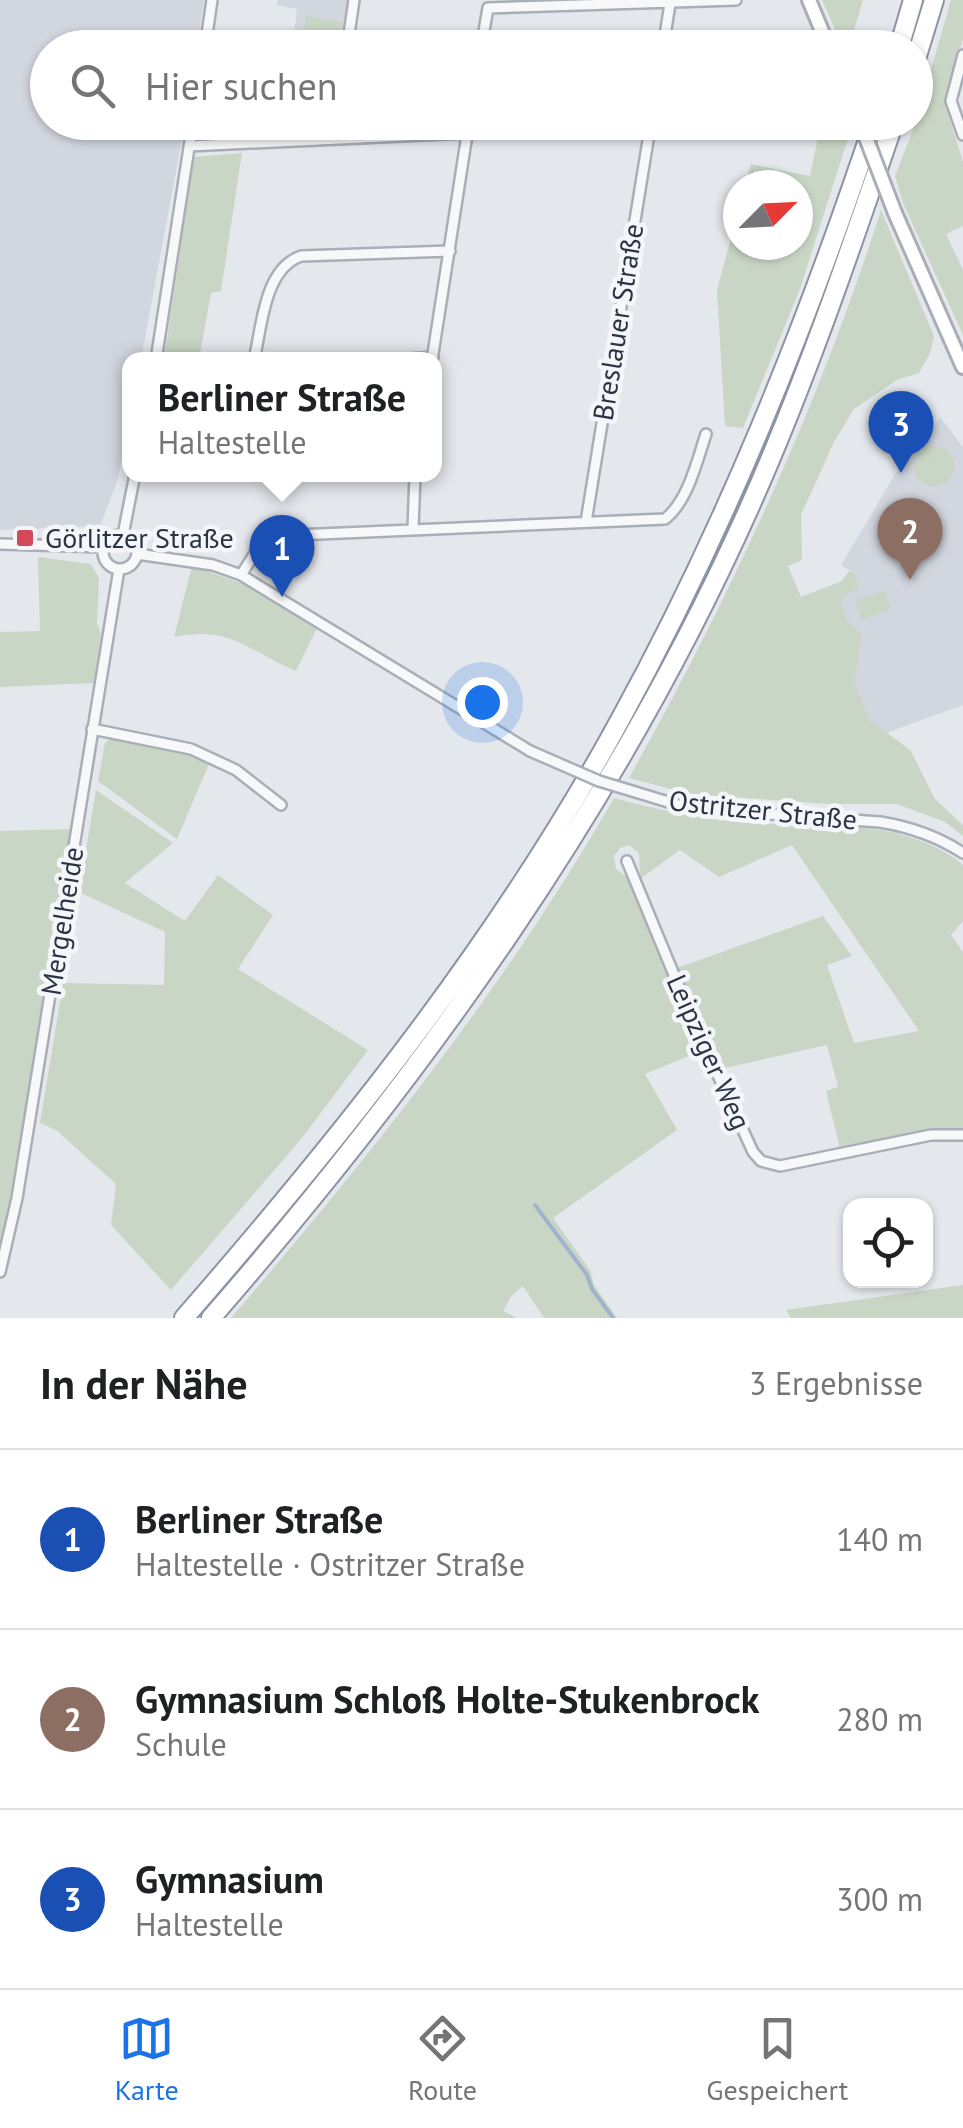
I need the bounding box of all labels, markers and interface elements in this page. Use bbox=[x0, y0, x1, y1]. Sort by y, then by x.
search box bbox=[30, 30, 933, 140]
icon: search bbox=[65, 58, 120, 113]
text: Hier suchen bbox=[145, 61, 338, 110]
north arrow bbox=[723, 170, 813, 260]
street label: Breslauer Straße bbox=[584, 221, 651, 423]
popup bbox=[122, 352, 442, 482]
text: Berliner Straße bbox=[158, 372, 406, 421]
pin: 3 bbox=[868, 390, 934, 473]
text: Haltestelle bbox=[158, 421, 306, 463]
pin: 2 bbox=[878, 498, 942, 580]
pin: 1 bbox=[250, 514, 314, 597]
place label: Görlitzer Straße bbox=[45, 519, 234, 556]
marker: Görlitzer Straße bbox=[14, 527, 36, 549]
your location bbox=[457, 677, 508, 728]
street label: Ostritzer Straße bbox=[667, 781, 859, 838]
street label: Mergelheide bbox=[32, 844, 91, 998]
street label: Leipziger Weg bbox=[659, 968, 760, 1135]
map controls bbox=[843, 1198, 933, 1288]
button: locate bbox=[843, 1198, 933, 1288]
text: In der Nähe bbox=[40, 1356, 247, 1411]
text: 3 Ergebnisse bbox=[749, 1362, 923, 1404]
text: Berliner Straße bbox=[135, 1494, 383, 1543]
text: 1 bbox=[63, 1518, 82, 1560]
text: 140 m bbox=[836, 1518, 923, 1560]
text: Haltestelle · Ostritzer Straße bbox=[135, 1543, 525, 1585]
text: Gymnasium Schloß Holte-Stukenbrock bbox=[135, 1674, 759, 1723]
text: 2 bbox=[63, 1698, 82, 1740]
text: 280 m bbox=[836, 1698, 923, 1740]
text: Schule bbox=[135, 1723, 227, 1765]
text: Gymnasium bbox=[135, 1854, 324, 1903]
text: 3 bbox=[63, 1878, 82, 1920]
text: 300 m bbox=[836, 1878, 923, 1920]
text: Haltestelle bbox=[135, 1903, 284, 1945]
tab: Karte bbox=[115, 2011, 179, 2108]
tab: Route bbox=[408, 2011, 477, 2108]
tab: Gespeichert bbox=[706, 2011, 848, 2108]

